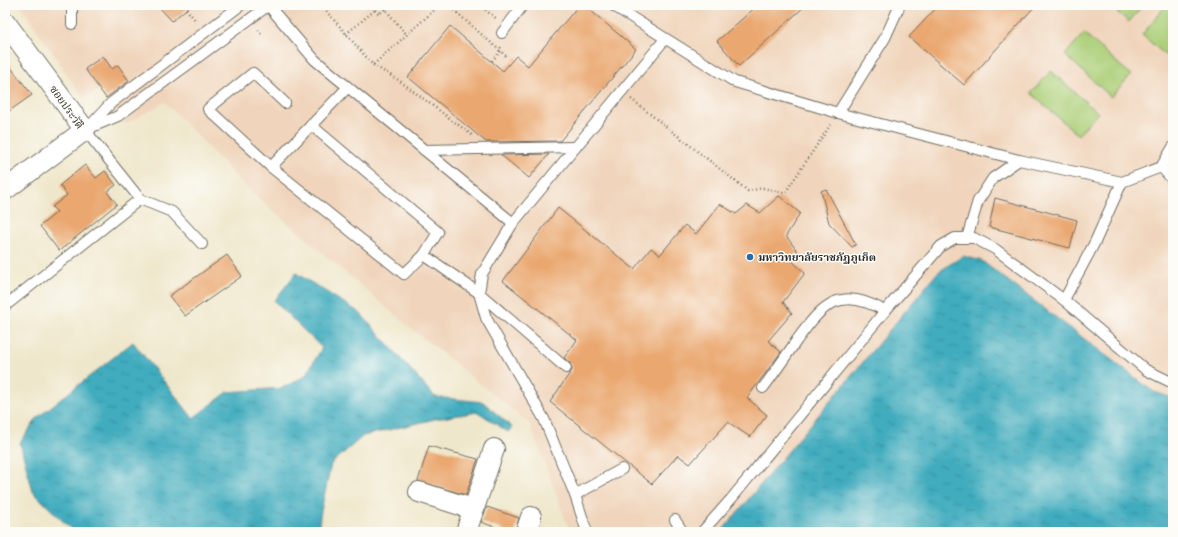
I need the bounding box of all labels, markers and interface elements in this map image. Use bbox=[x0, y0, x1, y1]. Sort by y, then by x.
street label: ซอยประวัติ bbox=[47, 84, 85, 132]
marker: มหาวิทยาลัยราชภัฏภูเก็ต bbox=[745, 252, 755, 262]
place label: มหาวิทยาลัยราชภัฏภูเก็ต bbox=[758, 252, 876, 264]

